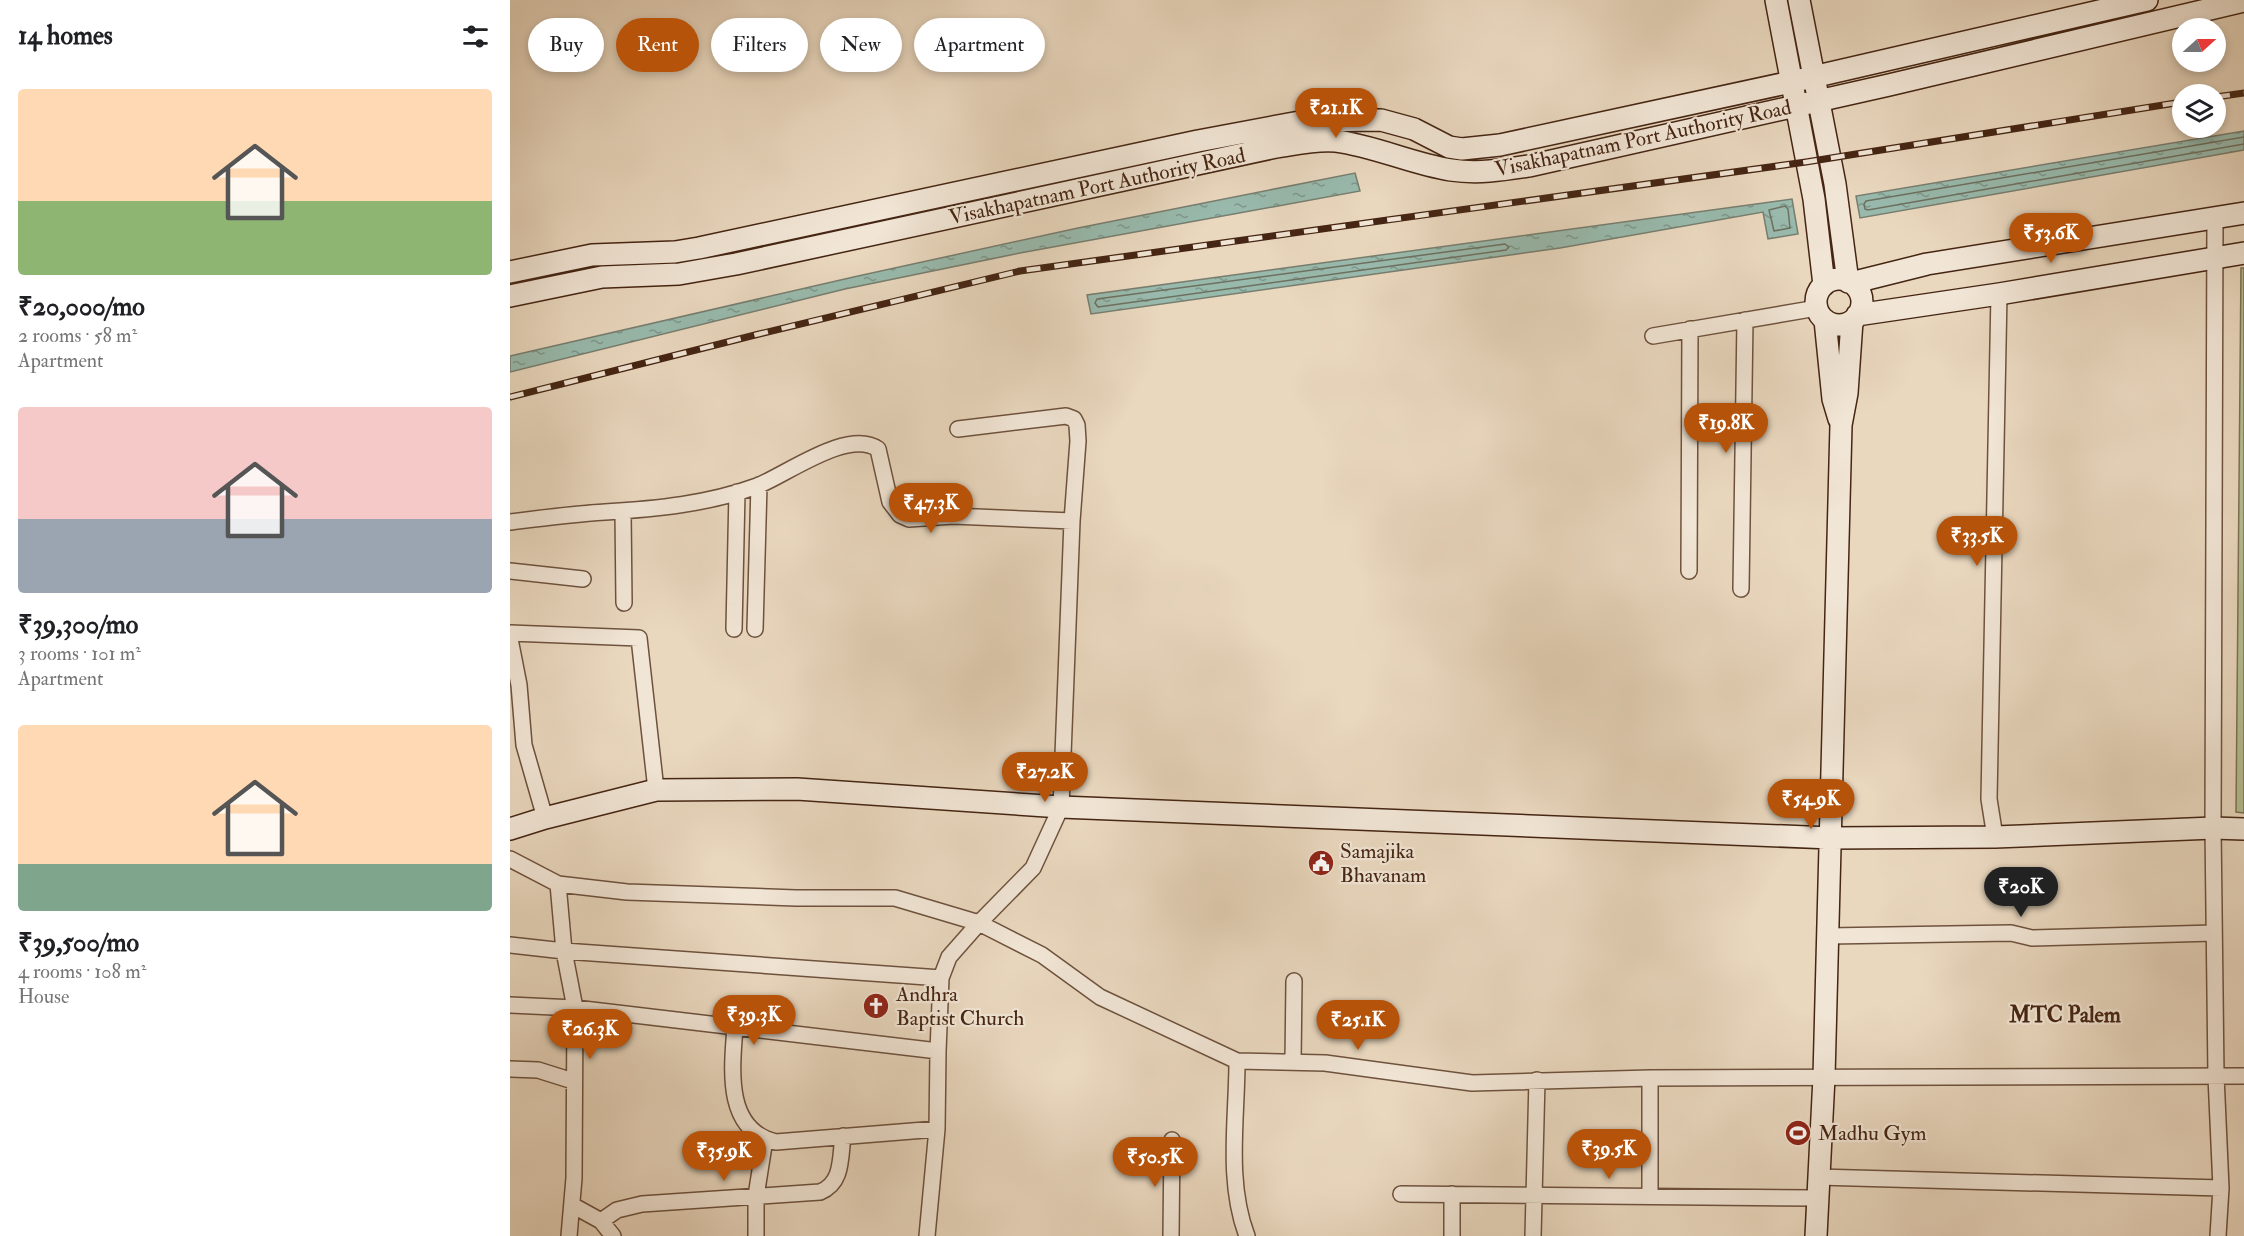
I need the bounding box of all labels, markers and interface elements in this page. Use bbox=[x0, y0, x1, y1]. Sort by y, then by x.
chip: Buy bbox=[528, 18, 604, 72]
chip: Rent bbox=[616, 18, 699, 72]
chip: Filters bbox=[711, 18, 808, 72]
chip: New bbox=[820, 18, 902, 72]
chip: Apartment bbox=[914, 18, 1045, 72]
north arrow bbox=[2172, 18, 2226, 72]
map controls bbox=[2172, 18, 2226, 138]
text: 14 homes bbox=[18, 20, 113, 52]
icon: filters bbox=[459, 20, 492, 53]
button: layers bbox=[2172, 84, 2226, 138]
pin: ₹21.1K bbox=[1287, 88, 1385, 139]
street label: Visakhapatnam Port Authority Road bbox=[1492, 94, 1794, 183]
text: ₹21.1K bbox=[1309, 95, 1363, 120]
icon: home bbox=[201, 128, 309, 236]
street label: Visakhapatnam Port Authority Road bbox=[946, 142, 1248, 231]
pin: ₹53.6K bbox=[2002, 213, 2100, 264]
text: ₹53.6K bbox=[2023, 220, 2079, 245]
text: ₹20,000/mo bbox=[18, 291, 145, 323]
text: 2 rooms · 58 m² bbox=[18, 323, 137, 348]
text: Apartment bbox=[18, 348, 103, 373]
pin: ₹19.8K bbox=[1677, 403, 1775, 454]
text: ₹19.8K bbox=[1698, 410, 1754, 435]
icon: home bbox=[201, 446, 309, 554]
pin: ₹47.3K bbox=[882, 483, 980, 534]
text: ₹47.3K bbox=[903, 490, 959, 515]
pin: ₹33.5K bbox=[1928, 516, 2026, 567]
text: ₹33.5K bbox=[1950, 523, 2004, 548]
text: ₹39,300/mo bbox=[18, 609, 138, 641]
text: 3 rooms · 101 m² bbox=[18, 641, 141, 666]
text: Apartment bbox=[18, 666, 103, 691]
pin: ₹27.2K bbox=[996, 752, 1094, 803]
text: ₹27.2K bbox=[1016, 759, 1074, 784]
icon: home bbox=[201, 764, 309, 872]
pin: ₹54.9K bbox=[1762, 779, 1860, 830]
text: ₹54.9K bbox=[1781, 786, 1841, 811]
place label: Samajika Bhavanam bbox=[1340, 838, 1426, 889]
public building icon: Samajika Bhavanam bbox=[1306, 848, 1336, 878]
pin: ₹20K bbox=[1985, 867, 2057, 918]
text: ₹20K bbox=[1998, 874, 2044, 899]
text: ₹39,500/mo bbox=[18, 927, 139, 959]
text: 4 rooms · 108 m² bbox=[18, 959, 146, 984]
place label: Andhra Baptist Church bbox=[895, 981, 1024, 1032]
text: House bbox=[18, 984, 69, 1009]
church icon: Andhra Baptist Church bbox=[861, 991, 891, 1021]
pin: ₹39.3K bbox=[705, 995, 803, 1046]
pin: ₹25.1K bbox=[1309, 1000, 1407, 1051]
district label: MTC Palem bbox=[2008, 1001, 2122, 1029]
text: ₹39.3K bbox=[727, 1002, 781, 1027]
text: ₹25.1K bbox=[1331, 1007, 1385, 1032]
pin: ₹26.3K bbox=[541, 1009, 639, 1060]
text: ₹26.3K bbox=[561, 1016, 619, 1041]
sports icon: Madhu Gym bbox=[1783, 1118, 1813, 1148]
place label: Madhu Gym bbox=[1818, 1120, 1927, 1147]
pin: ₹39.5K bbox=[1560, 1129, 1658, 1180]
pin: ₹35.9K bbox=[675, 1131, 773, 1182]
text: ₹39.5K bbox=[1581, 1136, 1637, 1161]
pin: ₹50.5K bbox=[1106, 1137, 1204, 1188]
text: ₹35.9K bbox=[696, 1138, 752, 1163]
text: ₹50.5K bbox=[1127, 1144, 1183, 1169]

